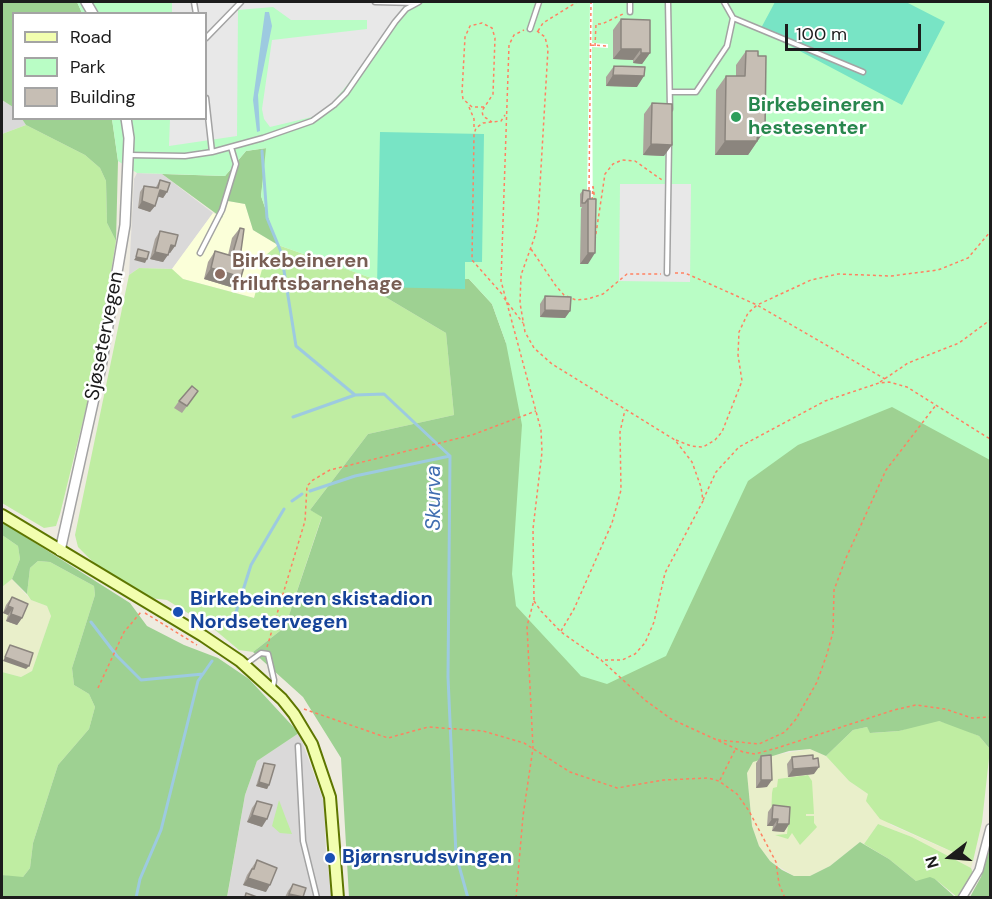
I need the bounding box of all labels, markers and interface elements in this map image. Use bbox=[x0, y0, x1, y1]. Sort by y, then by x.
legend bbox=[12, 12, 207, 120]
scale bar bbox=[788, 12, 924, 50]
text: 100 m bbox=[796, 22, 847, 46]
text: Road bbox=[70, 25, 112, 49]
text: Park bbox=[70, 55, 106, 79]
text: Building bbox=[70, 85, 135, 109]
place label: Birkebeineren hestesenter bbox=[748, 94, 885, 141]
marker: Birkebeineren hestesenter bbox=[729, 110, 743, 124]
place label: Birkebeineren friluftsbarnehage bbox=[232, 250, 402, 297]
marker: Birkebeineren friluftsbarnehage bbox=[213, 267, 227, 281]
street label: Sjøsetervegen bbox=[81, 270, 129, 402]
water label: Skurva bbox=[421, 465, 447, 531]
place label: Birkebeineren skistadion Nordsetervegen bbox=[190, 588, 433, 635]
marker: Birkebeineren skistadion Nordsetervegen bbox=[171, 605, 185, 619]
north arrow bbox=[920, 827, 980, 887]
place label: Bjørnsrudsvingen bbox=[342, 846, 512, 870]
marker: Bjørnsrudsvingen bbox=[323, 851, 337, 865]
text: N bbox=[921, 854, 944, 871]

